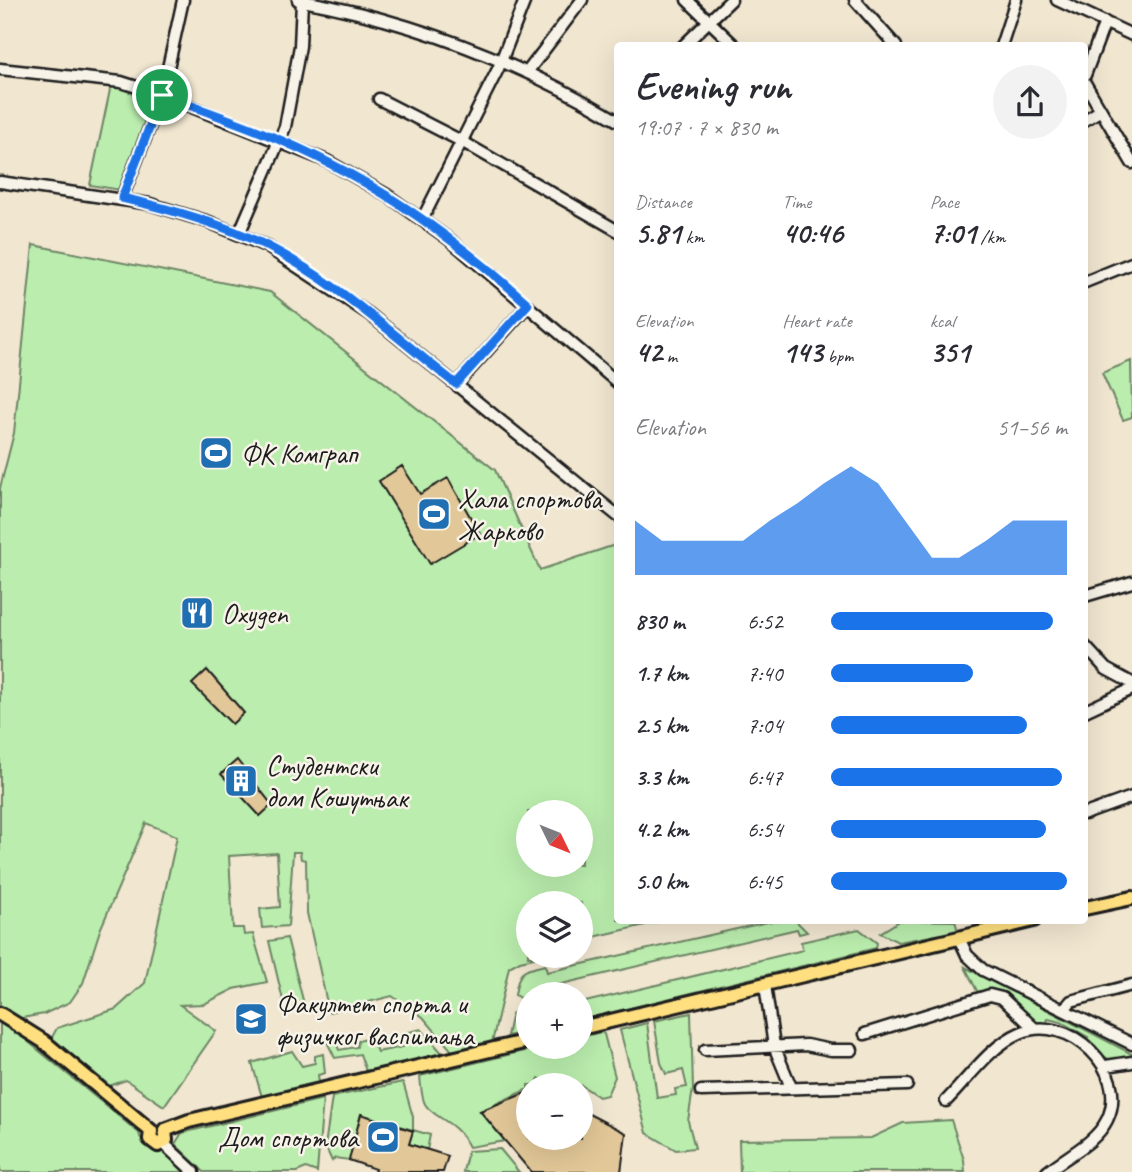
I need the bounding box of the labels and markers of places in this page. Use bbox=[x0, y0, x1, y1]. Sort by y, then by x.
pin bbox=[132, 65, 192, 125]
sports icon: ФК Комграп bbox=[197, 434, 235, 472]
place label: ФК Комграп bbox=[241, 436, 359, 471]
place label: Хала спортова Жарково bbox=[458, 481, 603, 548]
sports icon: Хала спортова Жарково bbox=[415, 495, 453, 533]
restaurant icon: Oxygen bbox=[178, 594, 216, 632]
place label: Oxygen bbox=[222, 596, 289, 631]
place label: Студентски дом Кошутњак bbox=[266, 748, 410, 815]
building icon: Студентски дом Кошутњак bbox=[222, 762, 260, 800]
place label: Факултет спорта и физичког васпитања bbox=[276, 986, 476, 1053]
school or university icon: Факултет спорта и физичког васпитања bbox=[232, 1000, 270, 1038]
sports icon: Дом спортова bbox=[364, 1118, 402, 1156]
place label: Дом спортова bbox=[218, 1120, 360, 1155]

